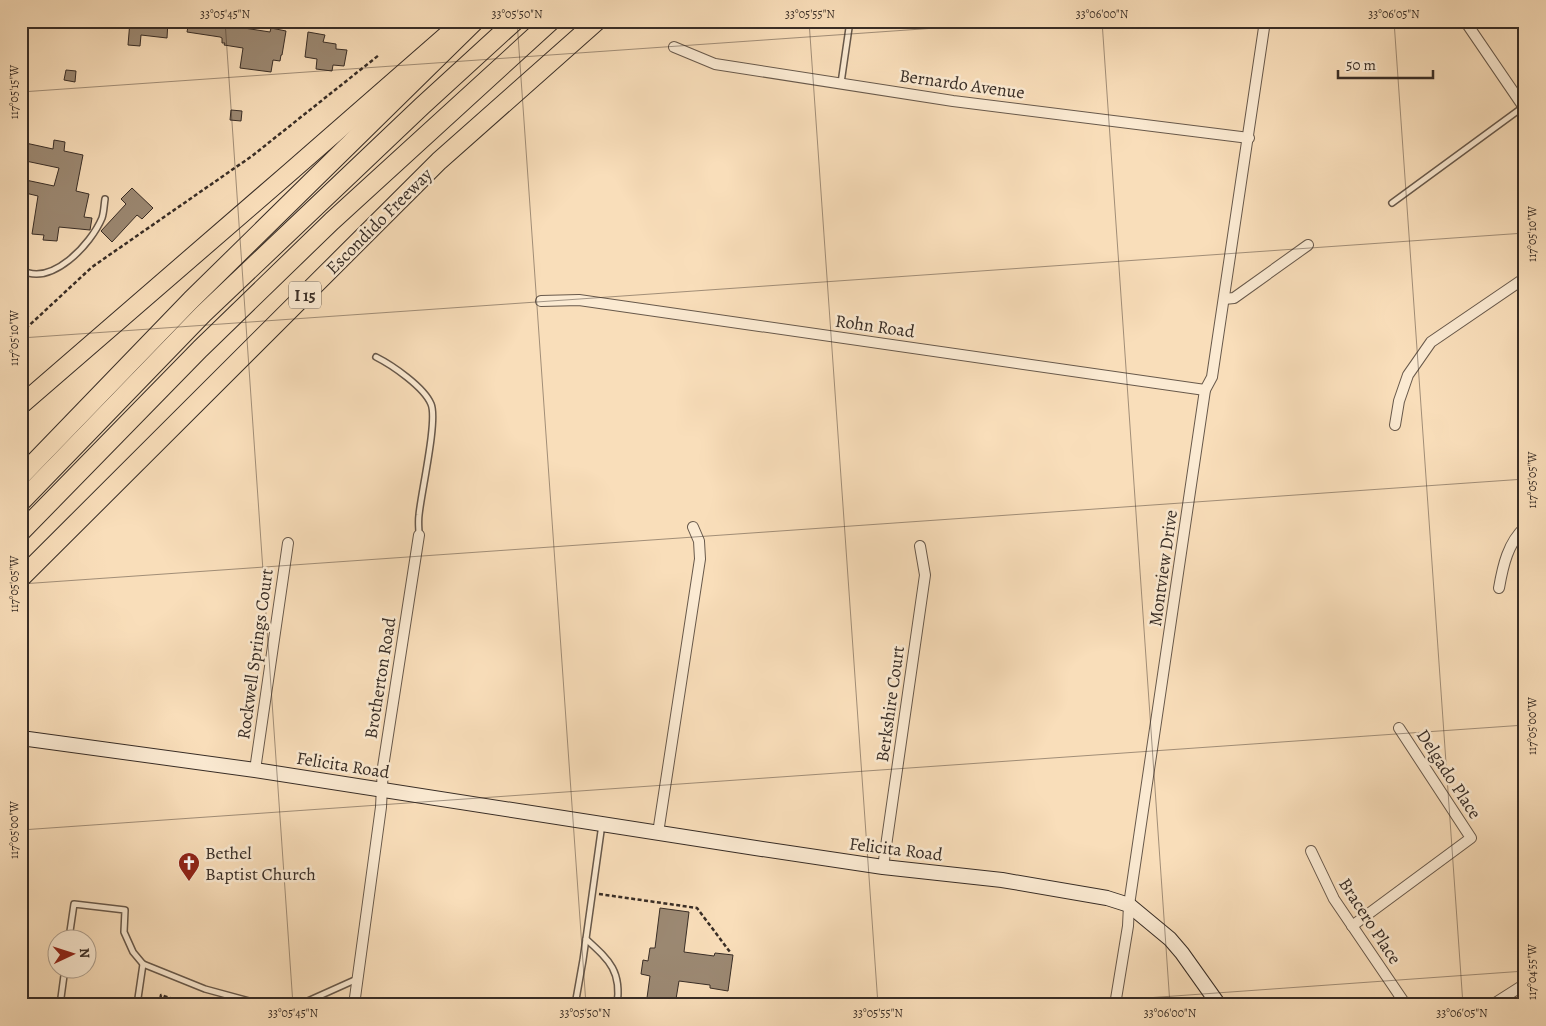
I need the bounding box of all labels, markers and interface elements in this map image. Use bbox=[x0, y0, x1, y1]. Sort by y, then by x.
text: 33°05'45"N bbox=[200, 6, 250, 22]
text: 33°05'50"N bbox=[491, 6, 543, 22]
text: 33°05'55"N bbox=[785, 6, 835, 22]
text: 33°06'00"N bbox=[1076, 6, 1129, 22]
text: 33°06'05"N bbox=[1368, 6, 1420, 22]
scale bar bbox=[1338, 48, 1434, 80]
text: 50 m bbox=[1346, 55, 1376, 75]
street label: Bernardo Avenue bbox=[898, 63, 1026, 105]
text: 117°05'15"W bbox=[6, 64, 22, 119]
street label: Escondido Freeway bbox=[321, 162, 438, 279]
text: 117°05'10"W bbox=[1524, 205, 1540, 262]
road number: I 15 bbox=[289, 282, 321, 308]
text: 117°05'10"W bbox=[6, 309, 22, 366]
street label: Rohn Road bbox=[834, 309, 917, 343]
text: 117°05'05"W bbox=[1524, 451, 1540, 508]
street label: Montview Drive bbox=[1143, 508, 1183, 628]
text: 117°05'05"W bbox=[6, 555, 22, 612]
street label: Rockwell Springs Court bbox=[231, 567, 279, 741]
street label: Brotherton Road bbox=[359, 615, 401, 740]
street label: Berkshire Court bbox=[870, 644, 910, 764]
text: 117°05'00"W bbox=[1524, 696, 1540, 755]
street label: Delgado Place bbox=[1411, 724, 1487, 824]
street label: Felicita Road bbox=[295, 746, 392, 784]
text: 117°05'00"W bbox=[6, 800, 22, 859]
street label: Felicita Road bbox=[848, 831, 944, 867]
place label: Bethel Baptist Church bbox=[205, 841, 316, 886]
church icon: Bethel Baptist Church bbox=[177, 851, 201, 882]
street label: Bracero Place bbox=[1333, 873, 1407, 969]
north arrow bbox=[48, 928, 98, 978]
text: 117°04'55"W bbox=[1524, 943, 1540, 1000]
text: N bbox=[75, 947, 94, 959]
text: 33°05'45"N bbox=[268, 1005, 318, 1021]
text: 33°05'50"N bbox=[559, 1005, 611, 1021]
text: 33°05'55"N bbox=[853, 1005, 903, 1021]
text: 33°06'00"N bbox=[1144, 1005, 1197, 1021]
text: 33°06'05"N bbox=[1436, 1005, 1488, 1021]

